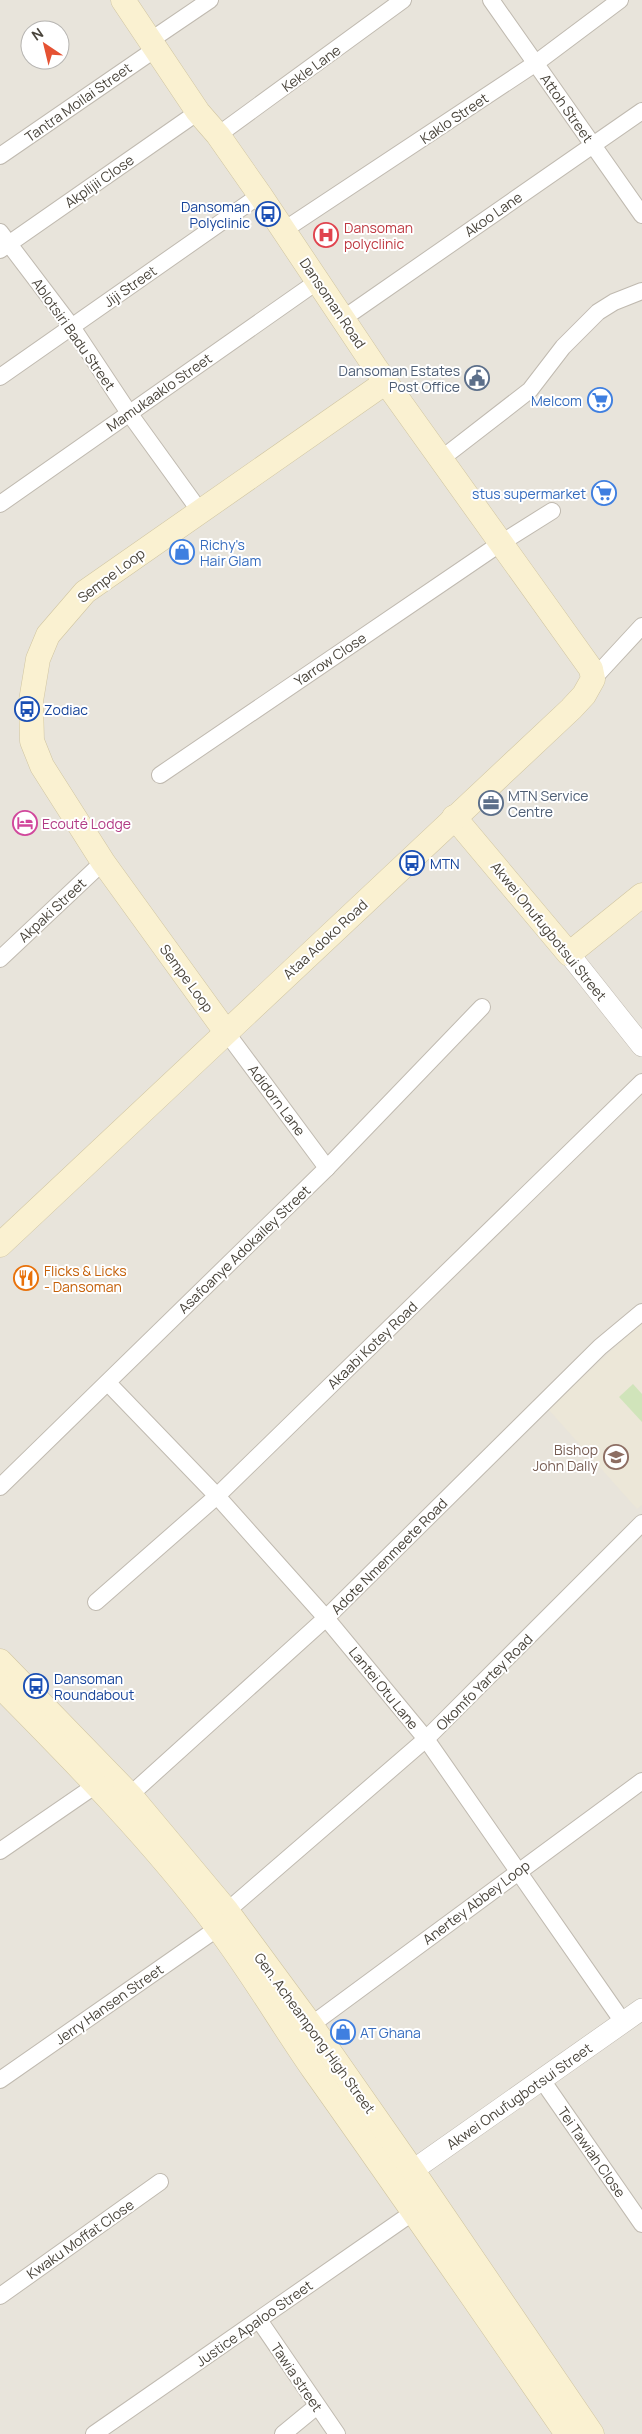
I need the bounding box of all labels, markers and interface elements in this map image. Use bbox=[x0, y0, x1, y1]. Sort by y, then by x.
north arrow bbox=[20, 20, 70, 70]
text: N bbox=[28, 23, 47, 45]
street label: Kekle Lane bbox=[278, 40, 344, 96]
street label: Tantra Moilai Street bbox=[21, 58, 135, 146]
street label: Attoh Street bbox=[536, 70, 598, 146]
street label: Kaklo Street bbox=[416, 88, 492, 148]
street label: Akplijii Close bbox=[61, 150, 137, 212]
street label: Akoo Lane bbox=[460, 187, 526, 241]
place label: Dansoman Polyclinic bbox=[181, 197, 250, 232]
bus stop icon: Dansoman Polyclinic bbox=[255, 201, 281, 227]
place label: Dansoman polyclinic bbox=[344, 218, 413, 253]
hospital icon: Dansoman polyclinic bbox=[313, 222, 339, 248]
street label: Dansoman Road bbox=[296, 254, 370, 352]
street label: Jiji Street bbox=[100, 261, 161, 311]
street label: Ablotsiri Badu Street bbox=[28, 274, 120, 394]
street label: Mamukaaklo Street bbox=[102, 348, 216, 436]
place label: Dansoman Estates Post Office bbox=[339, 361, 460, 396]
public building icon: Dansoman Estates Post Office bbox=[464, 365, 490, 391]
supermarket icon: Melcom bbox=[587, 387, 613, 413]
place label: Melcom bbox=[531, 391, 582, 410]
supermarket icon: stus supermarket bbox=[591, 480, 617, 506]
place label: stus supermarket bbox=[472, 484, 586, 503]
place label: Richy's Hair Glam bbox=[200, 535, 261, 570]
shop icon: Richy's Hair Glam bbox=[169, 539, 195, 565]
street label: Sempe Loop bbox=[73, 543, 149, 607]
street label: Yarrow Close bbox=[290, 628, 370, 690]
bus stop icon: Zodiac bbox=[14, 696, 40, 722]
place label: Zodiac bbox=[44, 700, 88, 719]
place label: MTN Service Centre bbox=[508, 786, 588, 821]
office icon: MTN Service Centre bbox=[478, 790, 504, 816]
hotel icon: Ecouté Lodge bbox=[12, 810, 38, 836]
place label: Ecouté Lodge bbox=[42, 814, 131, 833]
bus stop icon: MTN bbox=[399, 850, 425, 876]
place label: MTN bbox=[430, 854, 460, 873]
street label: Akwei Onufugbotsui Street bbox=[487, 857, 611, 1005]
street label: Akpaki Street bbox=[14, 873, 90, 946]
street label: Ataa Adoko Road bbox=[279, 895, 371, 983]
street label: Sempe Loop bbox=[156, 940, 218, 1016]
street label: Adidorn Lane bbox=[244, 1061, 310, 1139]
street label: Asafoanye Adokailey Street bbox=[174, 1180, 315, 1317]
place label: Flicks & Licks - Dansoman bbox=[44, 1261, 127, 1296]
restaurant icon: Flicks & Licks - Dansoman bbox=[13, 1265, 39, 1291]
street label: Akaabi Kotey Road bbox=[323, 1297, 421, 1393]
place label: Bishop John Dally bbox=[533, 1440, 599, 1475]
school or university icon: Bishop John Dally bbox=[603, 1444, 629, 1470]
street label: Adote Nmenmeete Road bbox=[327, 1494, 451, 1618]
street label: Okomfo Yartey Road bbox=[432, 1630, 536, 1734]
street label: Lantei Otu Lane bbox=[345, 1643, 423, 1733]
place label: Dansoman Roundabout bbox=[54, 1669, 135, 1704]
bus stop icon: Dansoman Roundabout bbox=[23, 1673, 49, 1699]
street label: Anertey Abbey Loop bbox=[419, 1855, 533, 1949]
street label: Gen. Acheampong High Street bbox=[250, 1949, 380, 2118]
street label: Jerry Hansen Street bbox=[51, 1959, 167, 2049]
shop icon: AT Ghana bbox=[330, 2019, 356, 2045]
place label: AT Ghana bbox=[360, 2023, 421, 2042]
street label: Akwei Onufugbotsui Street bbox=[442, 2038, 596, 2154]
street label: Tei Tawiah Close bbox=[554, 2103, 630, 2201]
street label: Kwaku Moffat Close bbox=[23, 2195, 137, 2283]
street label: Justice Apaloo Street bbox=[192, 2275, 316, 2370]
street label: Tawia street bbox=[267, 2339, 327, 2416]

